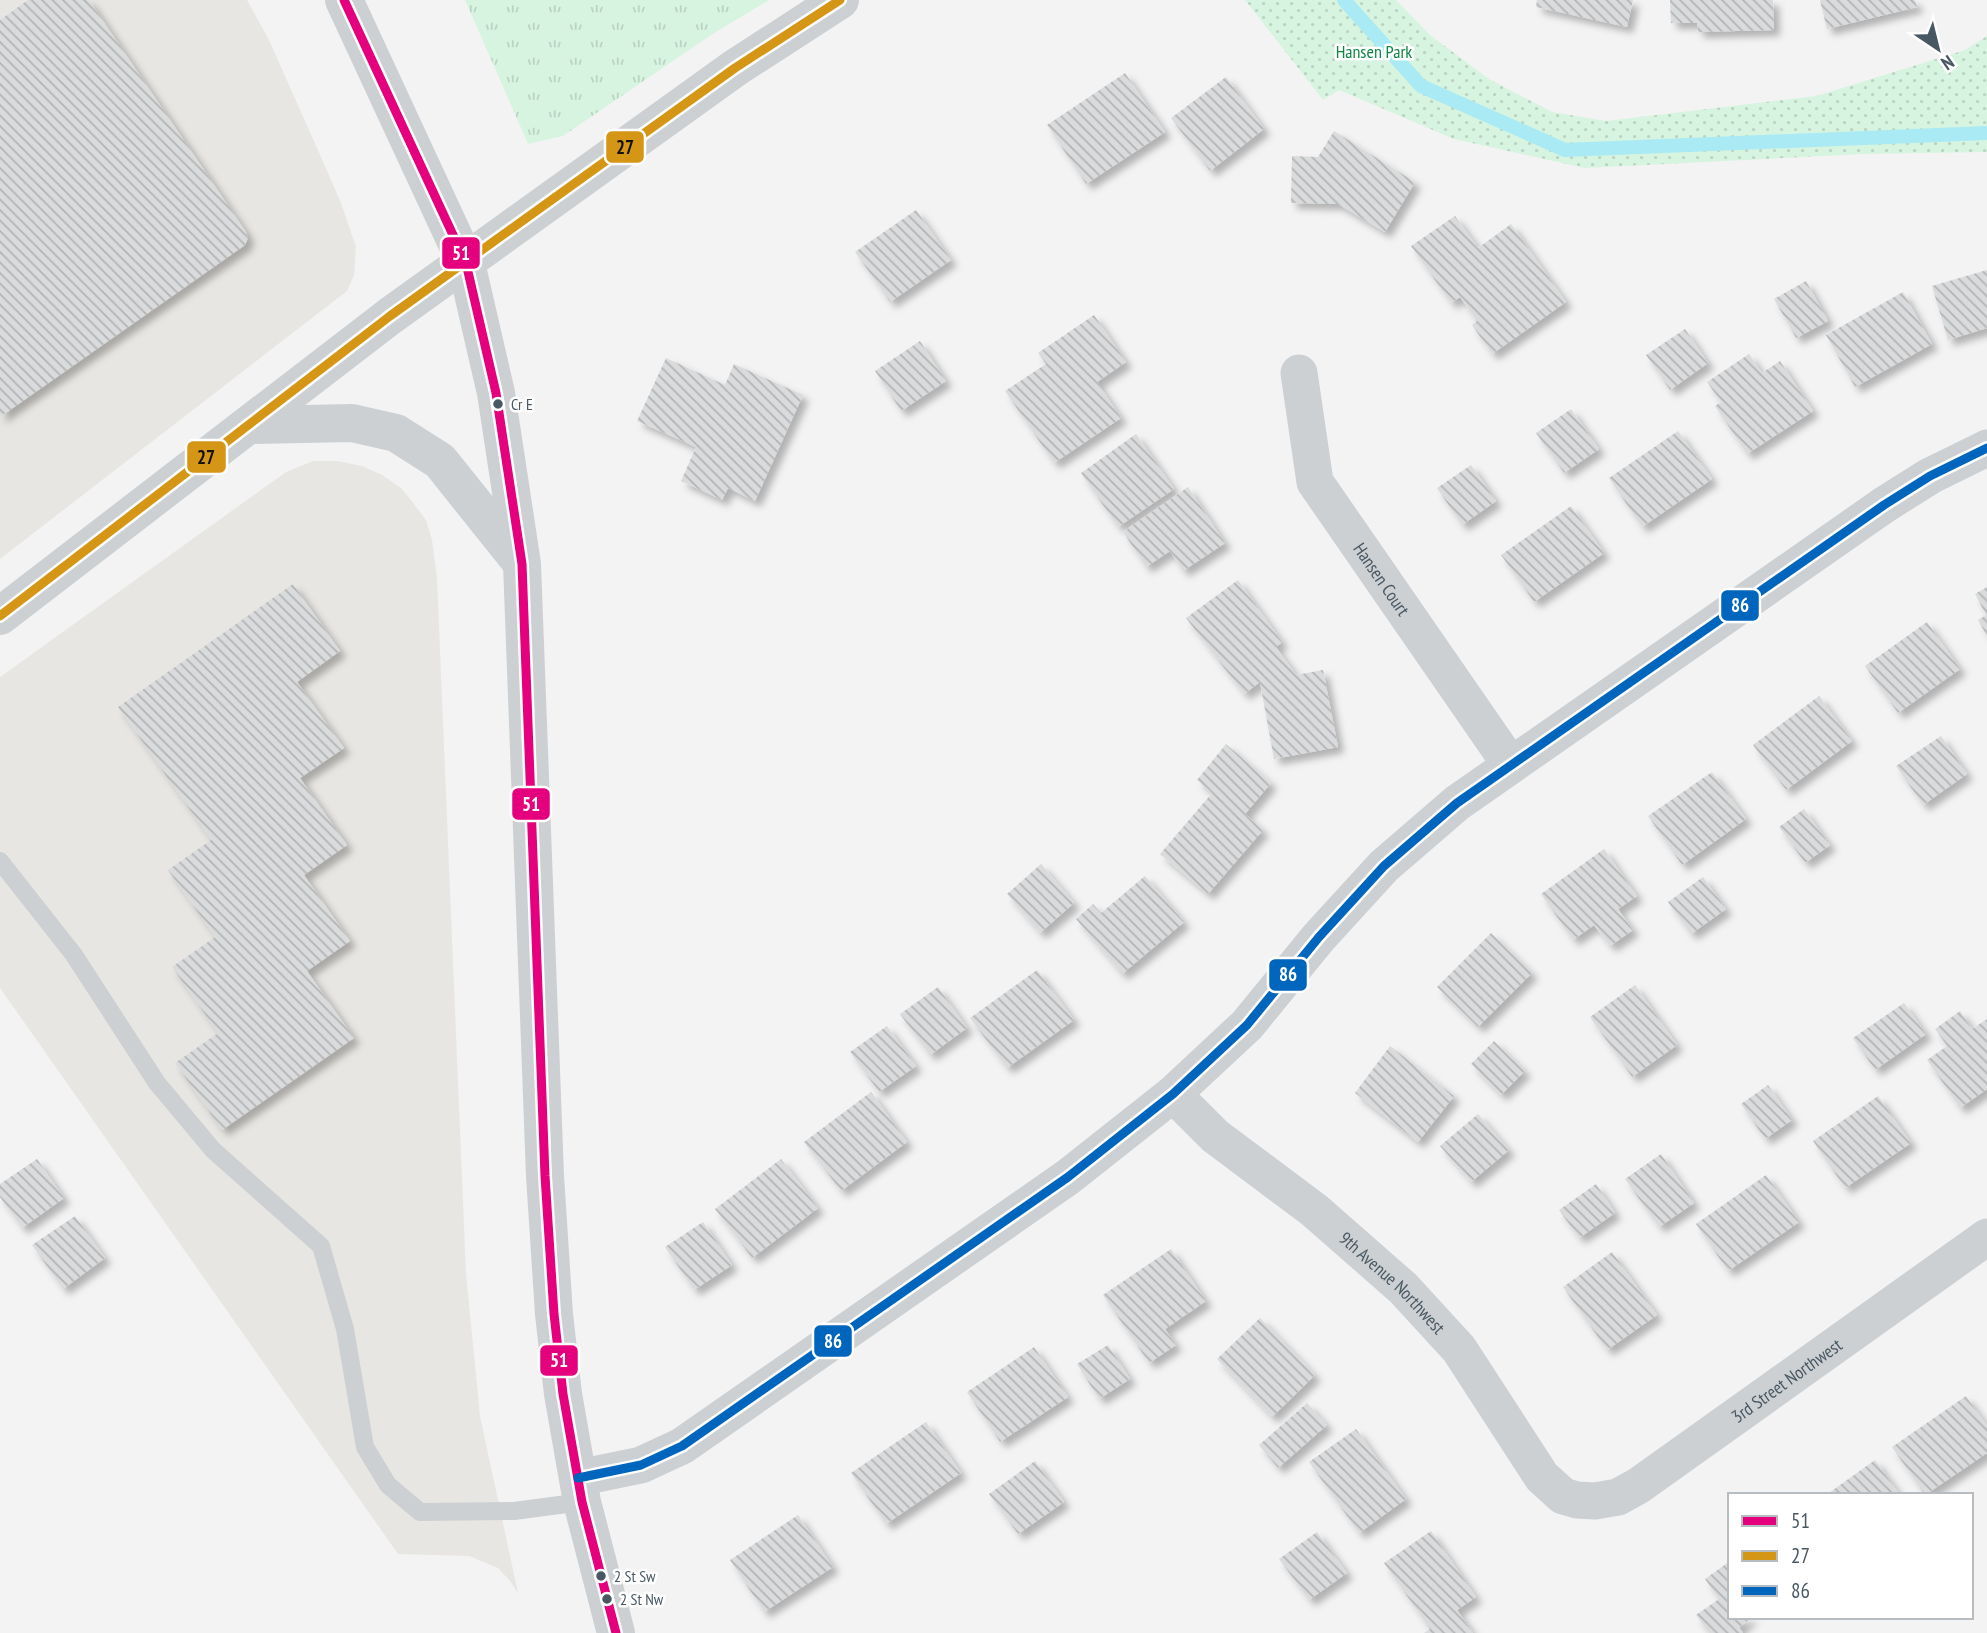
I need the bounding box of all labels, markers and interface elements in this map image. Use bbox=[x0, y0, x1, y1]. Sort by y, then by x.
north arrow bbox=[1903, 14, 1973, 84]
park label: Hansen Park bbox=[1336, 40, 1412, 63]
text: N bbox=[1937, 50, 1959, 76]
line badge: 27 bbox=[605, 130, 645, 164]
text: 27 bbox=[616, 135, 634, 159]
line badge: 51 bbox=[441, 236, 481, 270]
text: 51 bbox=[452, 241, 470, 265]
place label: Cr E bbox=[511, 394, 533, 414]
marker: Cr E bbox=[491, 397, 505, 411]
line badge: 27 bbox=[186, 440, 227, 474]
text: 27 bbox=[197, 445, 215, 469]
street label: Hansen Court bbox=[1349, 538, 1415, 620]
line badge: 86 bbox=[1720, 589, 1760, 622]
text: 86 bbox=[1731, 593, 1749, 617]
line badge: 51 bbox=[511, 787, 551, 821]
text: 51 bbox=[522, 792, 540, 816]
line badge: 86 bbox=[1268, 958, 1308, 992]
text: 86 bbox=[1279, 962, 1297, 986]
street label: 9th Avenue Northwest bbox=[1335, 1226, 1451, 1338]
line badge: 86 bbox=[813, 1324, 853, 1358]
text: 86 bbox=[824, 1329, 842, 1353]
street label: 3rd Street Northwest bbox=[1727, 1333, 1846, 1427]
line badge: 51 bbox=[539, 1344, 579, 1377]
text: 51 bbox=[550, 1348, 568, 1372]
legend bbox=[1728, 1493, 1973, 1619]
text: 51 bbox=[1791, 1507, 1810, 1534]
text: 27 bbox=[1791, 1542, 1810, 1569]
place label: 2 St Sw bbox=[614, 1566, 656, 1586]
marker: 2 St Sw bbox=[594, 1569, 608, 1583]
text: 86 bbox=[1791, 1577, 1810, 1604]
place label: 2 St Nw bbox=[620, 1589, 664, 1609]
marker: 2 St Nw bbox=[600, 1592, 614, 1606]

